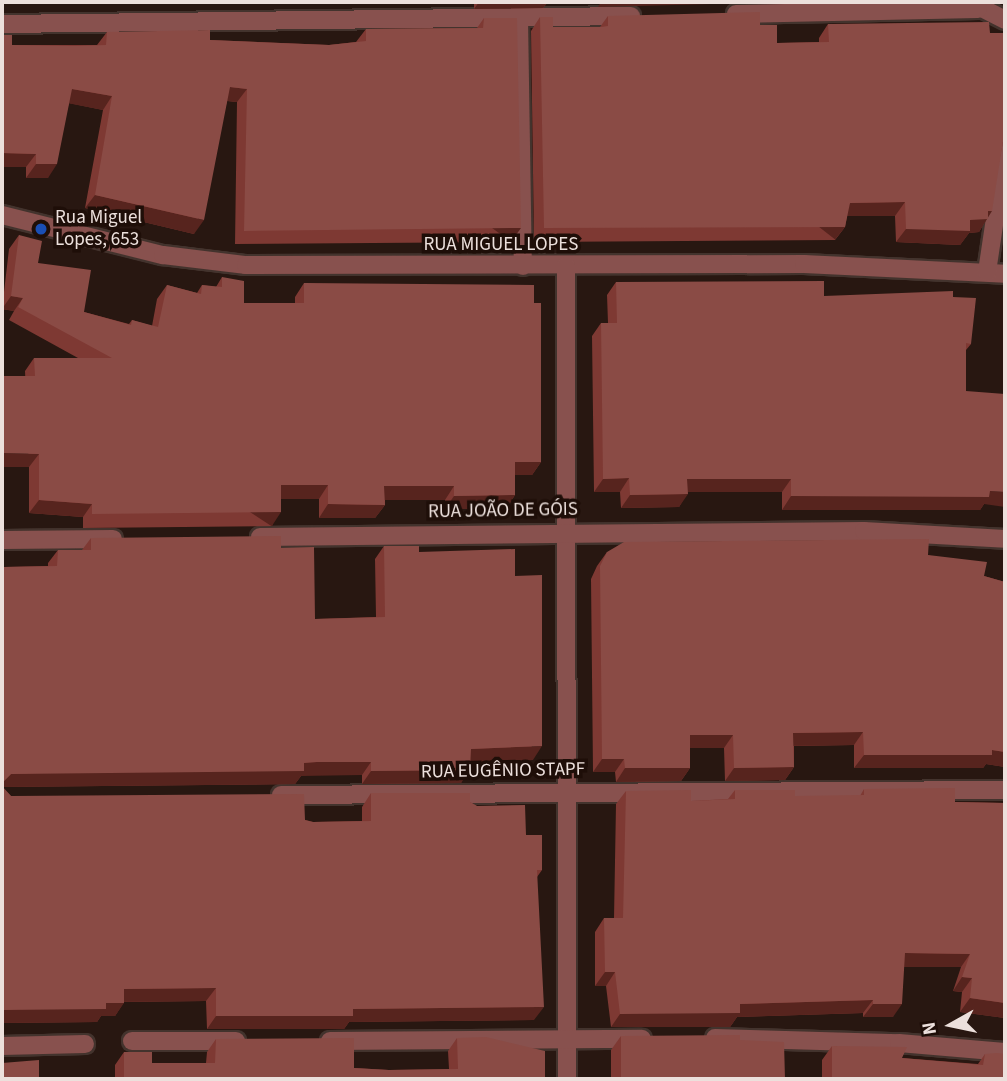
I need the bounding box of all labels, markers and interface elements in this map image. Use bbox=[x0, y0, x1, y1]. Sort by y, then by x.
place label: Rua Miguel Lopes, 653 bbox=[55, 207, 142, 251]
marker: Rua Miguel Lopes, 653 bbox=[33, 221, 49, 237]
street label: RUA MIGUEL LOPES bbox=[424, 234, 578, 256]
street label: RUA JOÃO DE GÓIS bbox=[428, 498, 578, 524]
street label: RUA EUGÊNIO STAPF bbox=[421, 758, 585, 784]
north arrow bbox=[916, 990, 986, 1060]
text: N bbox=[915, 1020, 944, 1037]

